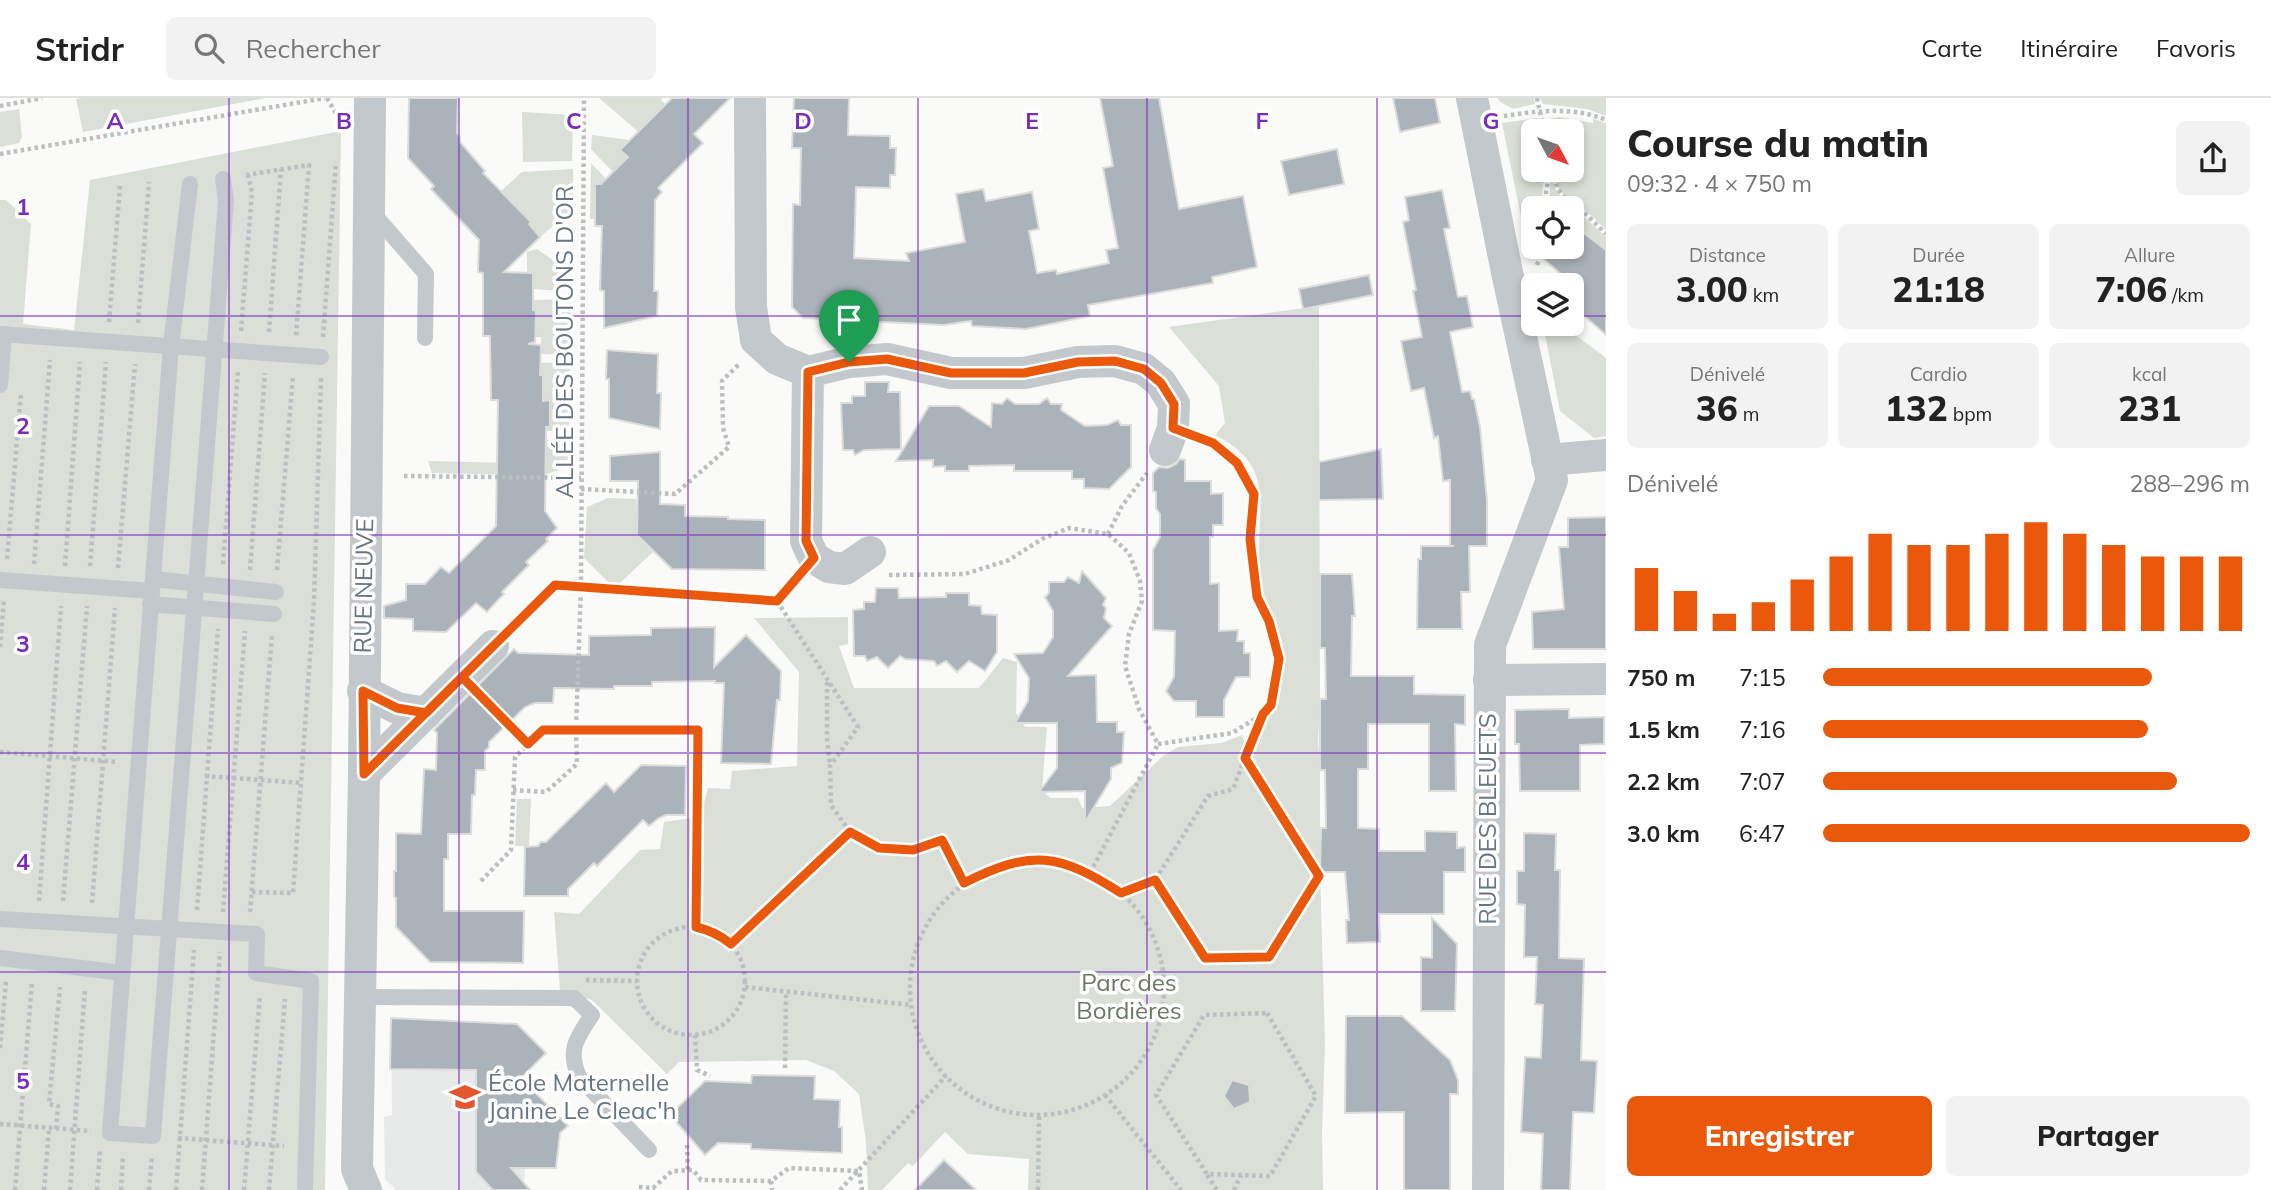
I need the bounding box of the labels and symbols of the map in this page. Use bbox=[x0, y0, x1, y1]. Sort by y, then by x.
text: A bbox=[106, 106, 124, 135]
text: B bbox=[336, 106, 352, 135]
text: C bbox=[566, 106, 582, 135]
text: D bbox=[794, 106, 812, 135]
text: E bbox=[1025, 106, 1039, 135]
text: F bbox=[1255, 106, 1269, 135]
text: G bbox=[1482, 106, 1500, 135]
north arrow bbox=[1521, 119, 1584, 182]
street label: ALLÉE DES BOUTONS D'OR bbox=[549, 185, 579, 499]
text: 1 bbox=[16, 192, 30, 221]
pin bbox=[819, 290, 879, 362]
text: 2 bbox=[16, 411, 30, 440]
street label: RUE NEUVE bbox=[347, 518, 379, 654]
text: 3 bbox=[16, 629, 30, 658]
street label: RUE DES BLEUETS bbox=[1472, 713, 1502, 925]
text: 4 bbox=[16, 847, 30, 876]
park label: Parc des Bordières bbox=[1076, 967, 1182, 1025]
text: 5 bbox=[16, 1066, 30, 1095]
place label: École Maternelle Janine Le Cleac'h bbox=[488, 1067, 677, 1125]
school or university icon: École Maternelle Janine Le Cleac'h bbox=[448, 1080, 482, 1114]

